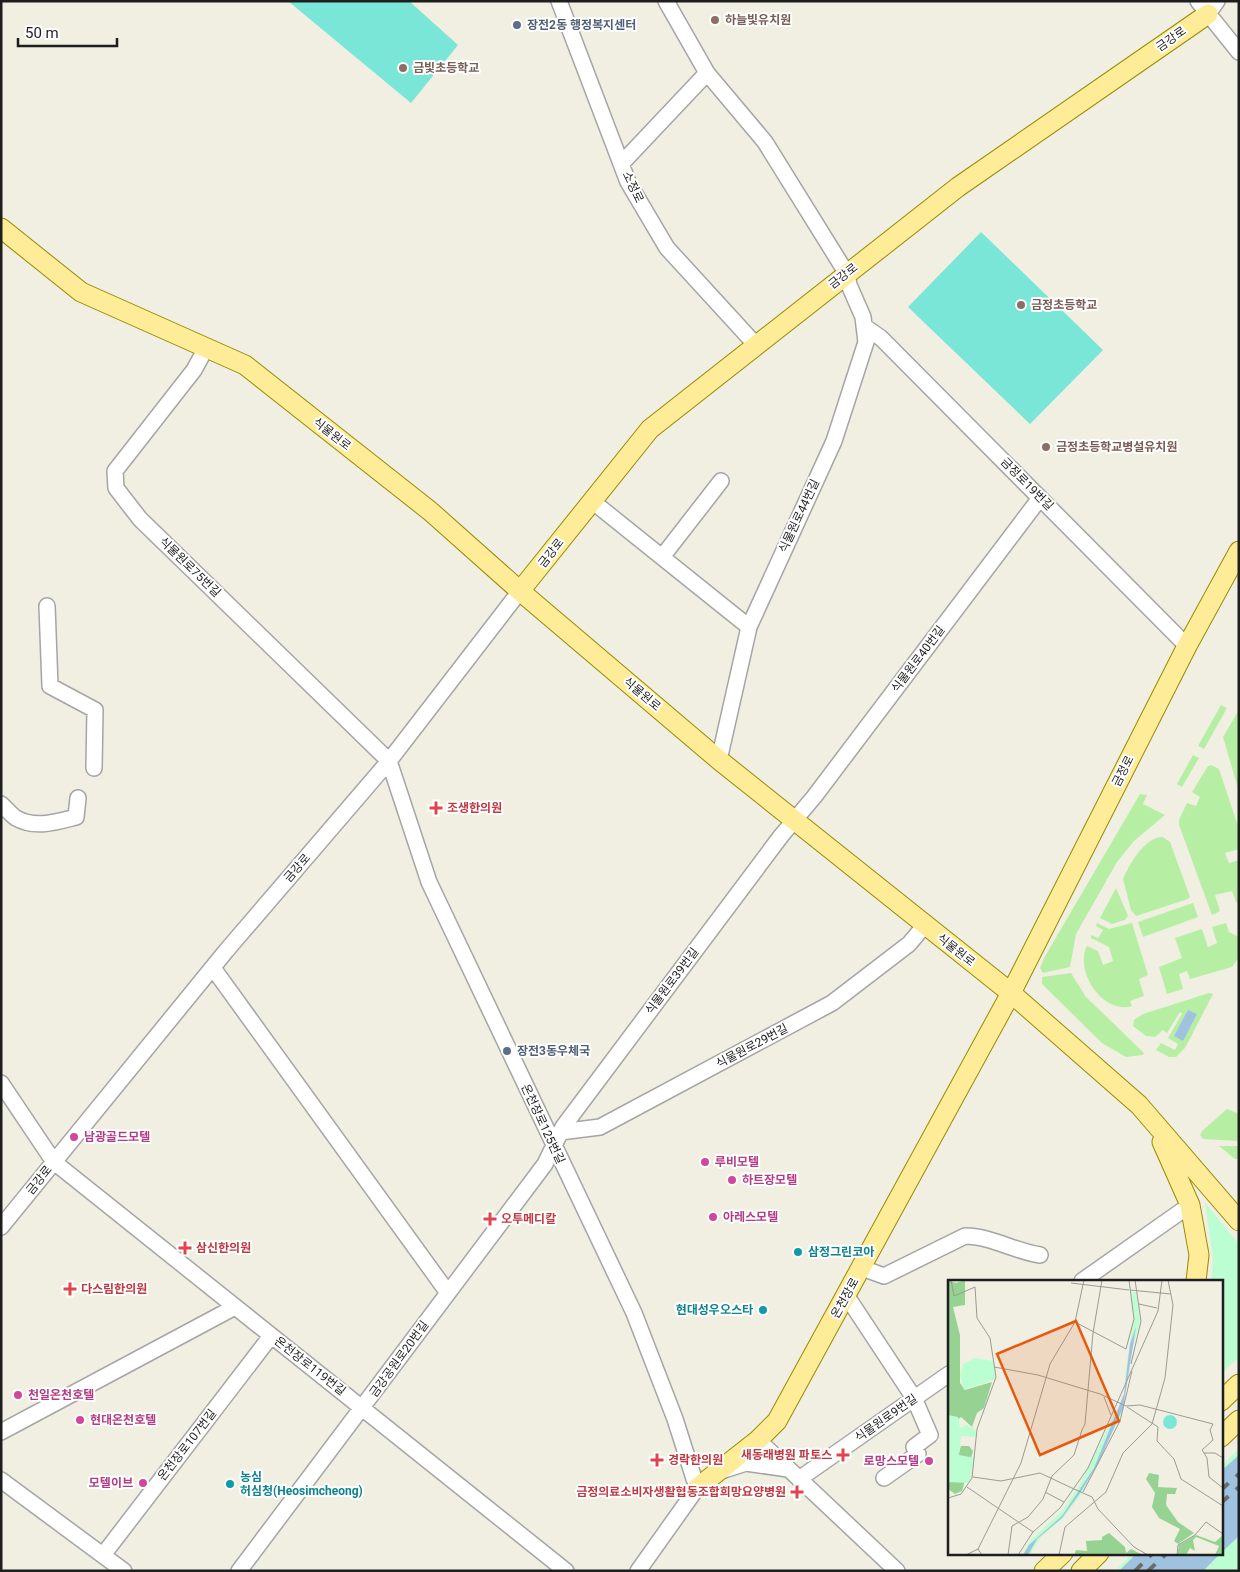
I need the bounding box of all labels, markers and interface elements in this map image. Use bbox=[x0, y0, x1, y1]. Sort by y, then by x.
place label: 하늘빛유치원 bbox=[725, 13, 791, 27]
marker: 하늘빛유치원 bbox=[709, 14, 721, 26]
scale bar bbox=[18, 15, 116, 47]
place label: 장전2동 행정복지센터 bbox=[527, 18, 636, 32]
marker: 장전2동 행정복지센터 bbox=[511, 19, 523, 31]
text: 50 m bbox=[25, 24, 59, 42]
street label: 금강로 bbox=[1153, 24, 1189, 54]
place label: 금빛초등학교 bbox=[413, 61, 479, 75]
marker: 금빛초등학교 bbox=[397, 62, 409, 74]
street label: 소정로 bbox=[619, 169, 647, 205]
street label: 금강로 bbox=[826, 260, 860, 292]
place label: 금정초등학교 bbox=[1031, 298, 1097, 312]
marker: 금정초등학교 bbox=[1015, 299, 1027, 311]
street label: 식물원로 bbox=[310, 415, 354, 453]
place label: 금정초등학교병설유치원 bbox=[1056, 440, 1177, 454]
marker: 금정초등학교병설유치원 bbox=[1040, 441, 1052, 453]
street label: 금정로19번길 bbox=[998, 455, 1056, 513]
street label: 식물원로44번길 bbox=[776, 477, 822, 555]
street label: 식물원로75번길 bbox=[156, 534, 224, 600]
street label: 금강로 bbox=[535, 536, 567, 570]
street label: 식물원로40번길 bbox=[888, 623, 948, 695]
street label: 식물원로 bbox=[621, 674, 663, 714]
street label: 금정로 bbox=[1109, 753, 1137, 789]
marker: 조생한의원 bbox=[429, 801, 443, 815]
place label: 조생한의원 bbox=[447, 801, 502, 815]
street label: 금강로 bbox=[281, 851, 313, 885]
street label: 식물원로 bbox=[934, 931, 978, 969]
street label: 식물원로39번길 bbox=[642, 945, 702, 1017]
street label: 식물원로29번길 bbox=[714, 1021, 790, 1071]
place label: 장전3동우체국 bbox=[517, 1044, 590, 1058]
marker: 장전3동우체국 bbox=[501, 1045, 513, 1057]
street label: 온천장로125번길 bbox=[518, 1082, 568, 1166]
place label: 남광골드모텔 bbox=[84, 1130, 150, 1144]
marker: 남광골드모텔 bbox=[68, 1131, 80, 1143]
place label: 루비모텔 bbox=[715, 1155, 759, 1169]
marker: 루비모텔 bbox=[699, 1156, 711, 1168]
street label: 금강로 bbox=[23, 1163, 55, 1197]
place label: 하트장모텔 bbox=[742, 1173, 797, 1187]
marker: 하트장모텔 bbox=[726, 1174, 738, 1186]
place label: 아레스모텔 bbox=[723, 1210, 778, 1224]
marker: 아레스모텔 bbox=[707, 1211, 719, 1223]
marker: 오투메디칼 bbox=[483, 1212, 497, 1226]
place label: 오투메디칼 bbox=[501, 1212, 556, 1226]
marker: 삼신한의원 bbox=[178, 1241, 192, 1255]
place label: 삼신한의원 bbox=[196, 1241, 251, 1255]
place label: 삼정그린코아 bbox=[808, 1245, 874, 1259]
marker: 삼정그린코아 bbox=[792, 1246, 804, 1258]
street label: 온천장로 bbox=[828, 1275, 862, 1321]
inset map bbox=[948, 1280, 1222, 1554]
marker: 다스림한의원 bbox=[63, 1282, 77, 1296]
place label: 다스림한의원 bbox=[81, 1282, 147, 1296]
place label: 현대성우오스타 bbox=[676, 1303, 753, 1317]
marker: 현대성우오스타 bbox=[757, 1304, 769, 1316]
street label: 금강공원로20번길 bbox=[367, 1318, 431, 1400]
street label: 온천장로119번길 bbox=[272, 1334, 348, 1398]
place label: 천일온천호텔 bbox=[28, 1388, 94, 1402]
marker: 천일온천호텔 bbox=[12, 1389, 24, 1401]
street label: 식물원로9번길 bbox=[852, 1391, 920, 1445]
street label: 온천장로107번길 bbox=[155, 1407, 219, 1483]
place label: 현대온천호텔 bbox=[90, 1413, 156, 1427]
marker: 현대온천호텔 bbox=[74, 1414, 86, 1426]
place label: 새동래병원 파토스 bbox=[741, 1448, 832, 1462]
marker: 새동래병원 파토스 bbox=[836, 1448, 850, 1462]
marker: 경락한의원 bbox=[650, 1453, 664, 1467]
place label: 경락한의원 bbox=[668, 1453, 723, 1467]
place label: 로망스모텔 bbox=[864, 1454, 919, 1468]
marker: 로망스모텔 bbox=[923, 1455, 935, 1467]
place label: 농심 허심청(Heosimcheong) bbox=[240, 1470, 363, 1498]
place label: 모텔이브 bbox=[89, 1476, 133, 1490]
marker: 모텔이브 bbox=[137, 1477, 149, 1489]
marker: 농심 허심청(Heosimcheong) bbox=[224, 1478, 236, 1490]
place label: 금정의료소비자생활협동조합희망요양병원 bbox=[576, 1485, 786, 1499]
marker: 금정의료소비자생활협동조합희망요양병원 bbox=[790, 1485, 804, 1499]

